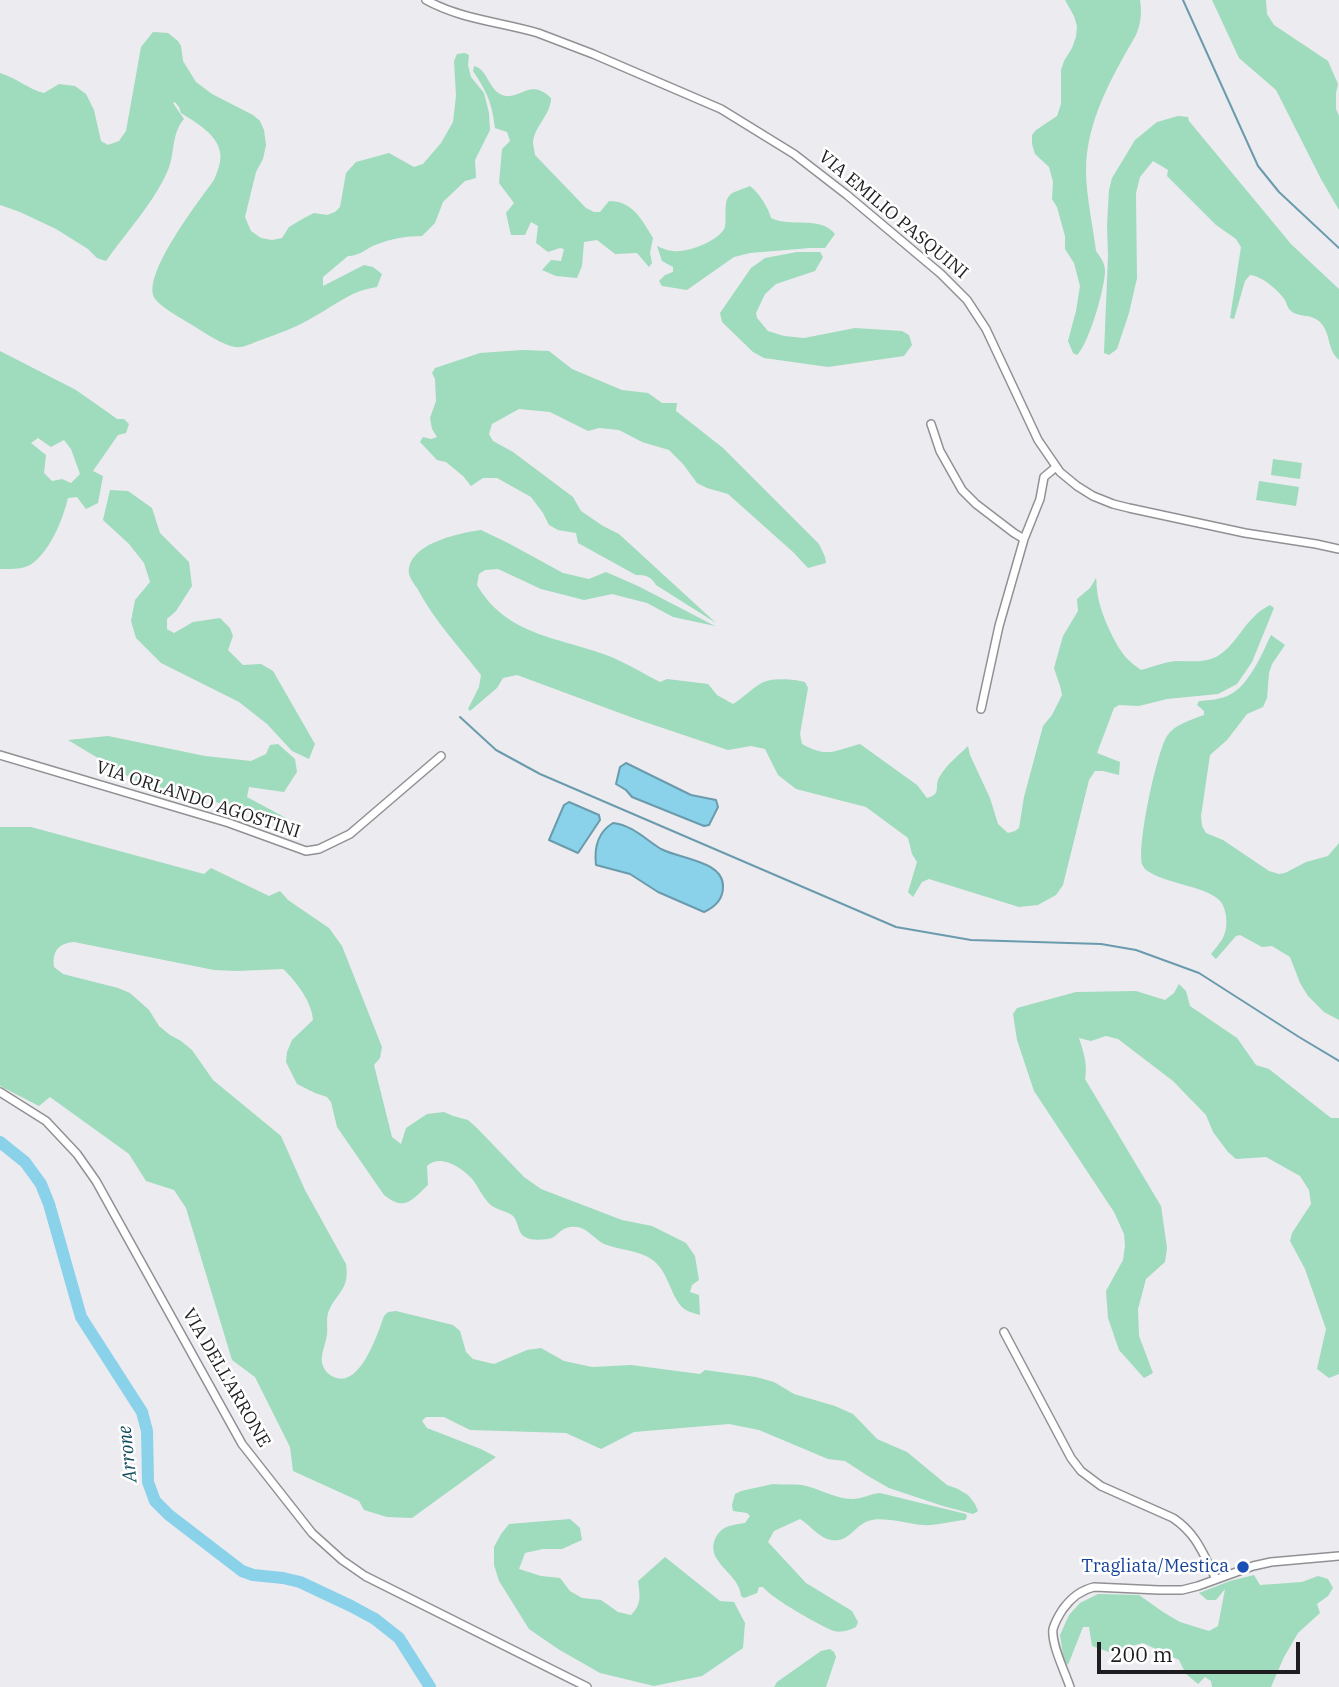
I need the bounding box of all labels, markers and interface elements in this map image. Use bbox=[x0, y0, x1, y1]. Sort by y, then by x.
street label: VIA EMILIO PASQUINI bbox=[814, 146, 972, 284]
street label: VIA ORLANDO AGOSTINI bbox=[93, 757, 303, 843]
street label: VIA DELL'ARRONE bbox=[178, 1305, 274, 1451]
water label: Arrone bbox=[114, 1424, 142, 1484]
place label: Tragliata/Mestica bbox=[1081, 1556, 1229, 1578]
marker: Tragliata/Mestica bbox=[1235, 1559, 1251, 1575]
scale bar bbox=[1101, 1628, 1304, 1672]
text: 200 m bbox=[1110, 1640, 1173, 1668]

